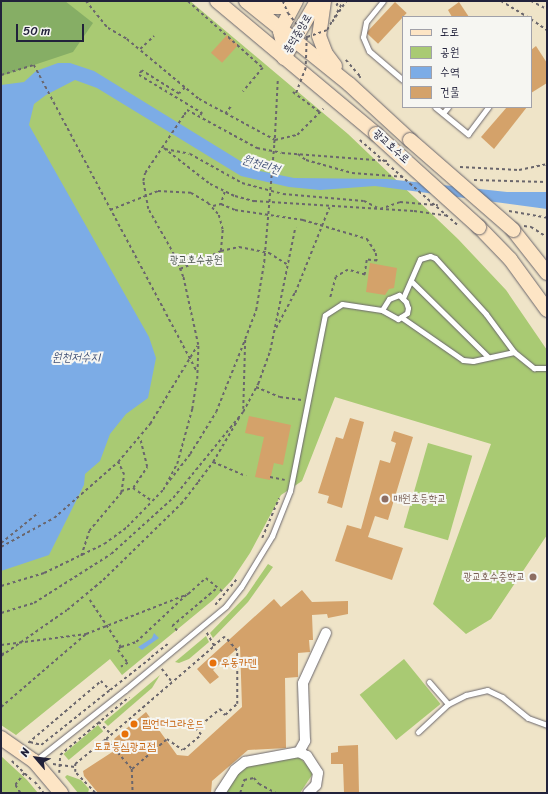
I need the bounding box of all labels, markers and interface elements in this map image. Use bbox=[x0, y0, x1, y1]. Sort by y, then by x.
street label: 흥덕중앙로 bbox=[281, 12, 315, 56]
scale bar bbox=[18, 16, 86, 42]
legend bbox=[402, 16, 532, 108]
text: 50 m bbox=[23, 20, 50, 42]
text: 도로 bbox=[440, 21, 459, 43]
text: 공원 bbox=[440, 41, 459, 63]
text: 수역 bbox=[440, 61, 459, 83]
text: 건물 bbox=[440, 81, 459, 103]
street label: 광교호수로 bbox=[370, 127, 412, 167]
water label: 원천리천 bbox=[240, 152, 282, 178]
park label: 광교호수공원 bbox=[169, 253, 223, 267]
water label: 원천저수지 bbox=[52, 351, 100, 365]
place label: 매원초등학교 bbox=[393, 492, 446, 506]
marker: 매원초등학교 bbox=[380, 494, 390, 504]
place label: 광교호수중학교 bbox=[463, 570, 525, 584]
marker: 광교호수중학교 bbox=[528, 572, 538, 582]
place label: 우동카덴 bbox=[221, 656, 256, 670]
marker: 우동카덴 bbox=[208, 658, 218, 668]
place label: 핌언더그라운드 bbox=[142, 717, 204, 731]
marker: 핌언더그라운드 bbox=[129, 719, 139, 729]
marker: 도쿄등심광교점 bbox=[120, 729, 130, 739]
north arrow bbox=[16, 738, 56, 778]
place label: 도쿄등심광교점 bbox=[94, 740, 156, 754]
text: N bbox=[15, 744, 35, 760]

